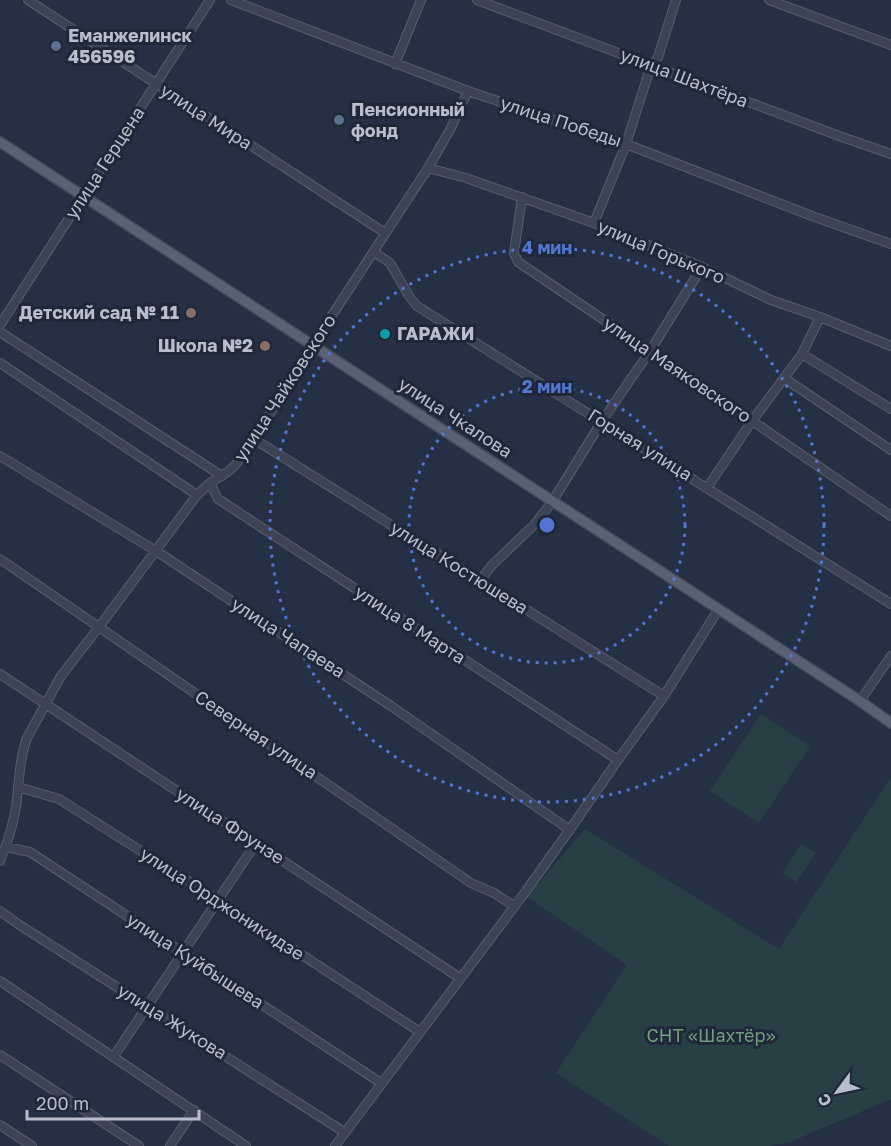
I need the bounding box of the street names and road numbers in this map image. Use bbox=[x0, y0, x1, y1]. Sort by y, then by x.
street label: улица Шахтёра bbox=[617, 43, 751, 112]
street label: улица Мира bbox=[157, 78, 257, 154]
street label: улица Победы bbox=[498, 91, 625, 151]
street label: улица Герцена bbox=[60, 102, 149, 223]
street label: улица Горького bbox=[594, 214, 728, 288]
street label: улица Чайковского bbox=[228, 310, 340, 465]
street label: улица Маяковского bbox=[599, 312, 756, 427]
street label: улица Чкалова bbox=[394, 372, 517, 462]
street label: Горная улица bbox=[584, 403, 697, 485]
street label: улица Костюшева bbox=[387, 516, 532, 618]
street label: улица 8 Марта bbox=[351, 580, 470, 668]
street label: улица Чапаева bbox=[228, 592, 350, 682]
street label: Северная улица bbox=[191, 685, 322, 783]
street label: улица Фрунзе bbox=[172, 782, 289, 868]
street label: улица Орджоникидзе bbox=[136, 842, 309, 965]
street label: улица Куйбышева bbox=[123, 908, 268, 1013]
street label: улица Жукова bbox=[114, 979, 231, 1064]

